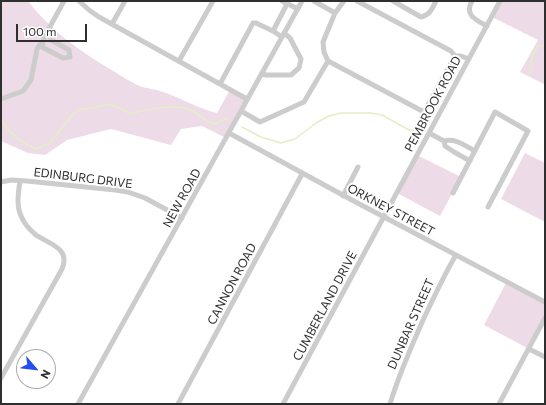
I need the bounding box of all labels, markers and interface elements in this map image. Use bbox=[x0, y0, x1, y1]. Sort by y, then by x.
scale bar bbox=[18, 16, 89, 42]
text: 100 m bbox=[23, 24, 57, 38]
street label: PEMBROOK ROAD bbox=[402, 54, 464, 154]
street label: EDINBURG DRIVE bbox=[33, 165, 133, 191]
street label: NEW ROAD bbox=[160, 166, 204, 230]
street label: ORKNEY STREET bbox=[345, 181, 437, 239]
street label: CANNON ROAD bbox=[204, 241, 260, 327]
street label: CUMBERLAND DRIVE bbox=[290, 249, 360, 363]
street label: DUNBAR STREET bbox=[385, 277, 437, 371]
north arrow bbox=[16, 349, 56, 389]
text: N bbox=[38, 368, 54, 381]

